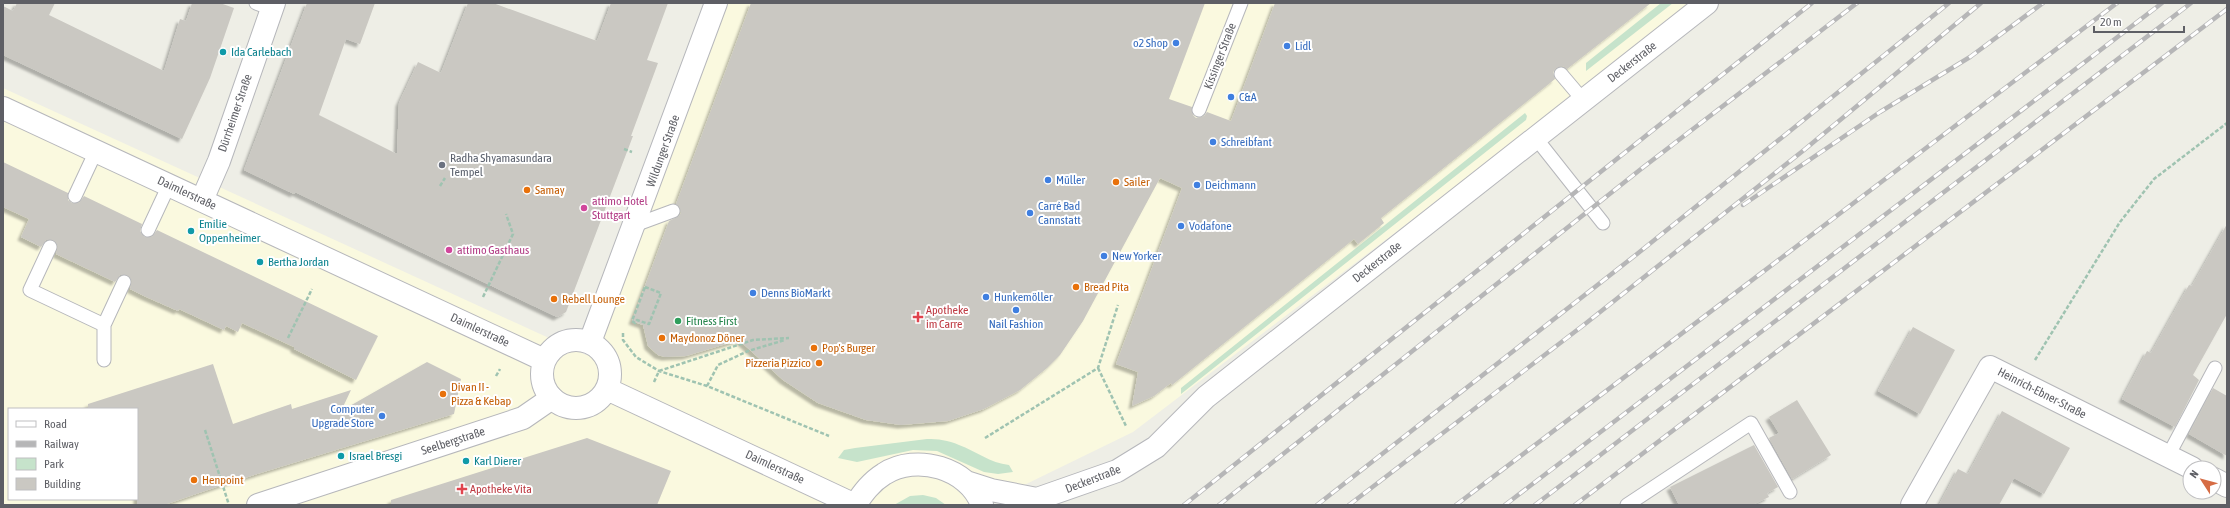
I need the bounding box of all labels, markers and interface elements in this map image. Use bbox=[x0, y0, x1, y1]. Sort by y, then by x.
scale bar bbox=[2094, 8, 2184, 34]
text: 20 m bbox=[2100, 15, 2122, 29]
street label: Kissinger Straße bbox=[1201, 21, 1239, 91]
place label: o2 Shop bbox=[1133, 36, 1168, 50]
marker: o2 Shop bbox=[1171, 38, 1181, 48]
place label: Lidl bbox=[1295, 39, 1312, 53]
street label: Deckerstraße bbox=[1605, 39, 1659, 85]
marker: Lidl bbox=[1282, 41, 1292, 51]
place label: Ida Carlebach bbox=[231, 45, 292, 59]
marker: Ida Carlebach bbox=[218, 47, 228, 57]
street label: Dürrheimer Straße bbox=[215, 72, 255, 154]
place label: C&A bbox=[1239, 90, 1257, 104]
marker: C&A bbox=[1226, 92, 1236, 102]
street label: Wildunger Straße bbox=[643, 113, 683, 189]
place label: Schreibfant bbox=[1221, 135, 1272, 149]
marker: Schreibfant bbox=[1208, 137, 1218, 147]
place label: Radha Shyamasundara Tempel bbox=[450, 151, 552, 179]
marker: Radha Shyamasundara Tempel bbox=[437, 160, 447, 170]
street label: Daimlerstraße bbox=[155, 173, 219, 213]
place label: Müller bbox=[1056, 173, 1086, 187]
marker: Müller bbox=[1043, 175, 1053, 185]
place label: Sailer bbox=[1124, 175, 1150, 189]
marker: Sailer bbox=[1111, 177, 1121, 187]
place label: Deichmann bbox=[1205, 178, 1256, 192]
marker: Deichmann bbox=[1192, 180, 1202, 190]
place label: Samay bbox=[535, 183, 565, 197]
marker: Samay bbox=[522, 185, 532, 195]
place label: attimo Hotel Stuttgart bbox=[592, 194, 649, 222]
place label: Carré Bad Cannstatt bbox=[1038, 199, 1081, 227]
marker: attimo Hotel Stuttgart bbox=[579, 203, 589, 213]
marker: Carré Bad Cannstatt bbox=[1025, 208, 1035, 218]
place label: Emilie Oppenheimer bbox=[199, 217, 261, 245]
place label: Vodafone bbox=[1189, 219, 1232, 233]
marker: Vodafone bbox=[1176, 221, 1186, 231]
marker: Emilie Oppenheimer bbox=[186, 226, 196, 236]
street label: Deckerstraße bbox=[1350, 239, 1404, 285]
place label: attimo Gasthaus bbox=[457, 243, 529, 257]
marker: attimo Gasthaus bbox=[444, 245, 454, 255]
place label: New Yorker bbox=[1112, 249, 1162, 263]
marker: New Yorker bbox=[1099, 251, 1109, 261]
place label: Bertha Jordan bbox=[268, 255, 329, 269]
marker: Bertha Jordan bbox=[255, 257, 265, 267]
place label: Bread Pita bbox=[1084, 280, 1129, 294]
marker: Bread Pita bbox=[1071, 282, 1081, 292]
place label: Denns BioMarkt bbox=[761, 286, 831, 300]
marker: Denns BioMarkt bbox=[748, 288, 758, 298]
place label: Hunkemöller bbox=[994, 290, 1053, 304]
place label: Rebell Lounge bbox=[562, 292, 625, 306]
marker: Hunkemöller bbox=[981, 292, 991, 302]
marker: Rebell Lounge bbox=[549, 294, 559, 304]
place label: Apotheke im Carre bbox=[926, 303, 968, 331]
marker: Nail Fashion bbox=[1011, 305, 1021, 315]
street label: Daimlerstraße bbox=[448, 310, 512, 350]
marker: Apotheke im Carre bbox=[913, 312, 923, 322]
place label: Fitness First bbox=[686, 314, 738, 328]
marker: Fitness First bbox=[673, 316, 683, 326]
place label: Nail Fashion bbox=[989, 317, 1043, 331]
place label: Maydonoz Döner bbox=[670, 331, 745, 345]
marker: Maydonoz Döner bbox=[657, 333, 667, 343]
place label: Pop's Burger bbox=[822, 341, 875, 355]
marker: Pop's Burger bbox=[809, 343, 819, 353]
place label: Pizzeria Pizzico bbox=[745, 356, 811, 370]
marker: Pizzeria Pizzico bbox=[814, 358, 824, 368]
street label: Heinrich-Ebner-Straße bbox=[1995, 365, 2089, 421]
place label: Divan II - Pizza & Kebap bbox=[451, 380, 512, 408]
marker: Divan II - Pizza & Kebap bbox=[438, 389, 448, 399]
place label: Computer Upgrade Store bbox=[311, 402, 374, 430]
legend bbox=[8, 408, 138, 500]
marker: Computer Upgrade Store bbox=[377, 411, 387, 421]
text: Road bbox=[44, 417, 67, 431]
street label: Seelbergstraße bbox=[419, 424, 487, 458]
text: Railway bbox=[44, 437, 79, 451]
street label: Daimlerstraße bbox=[743, 447, 807, 487]
place label: Israel Bresgi bbox=[349, 449, 402, 463]
marker: Israel Bresgi bbox=[336, 451, 346, 461]
place label: Karl Dierer bbox=[474, 454, 522, 468]
marker: Karl Dierer bbox=[461, 456, 471, 466]
text: Park bbox=[44, 457, 65, 471]
north arrow bbox=[2182, 460, 2222, 500]
street label: Deckerstraße bbox=[1063, 462, 1123, 496]
text: N bbox=[2187, 468, 2201, 480]
place label: Henpoint bbox=[202, 473, 244, 487]
marker: Henpoint bbox=[189, 475, 199, 485]
text: Building bbox=[44, 477, 82, 491]
place label: Apotheke Vita bbox=[470, 482, 532, 496]
marker: Apotheke Vita bbox=[457, 484, 467, 494]

